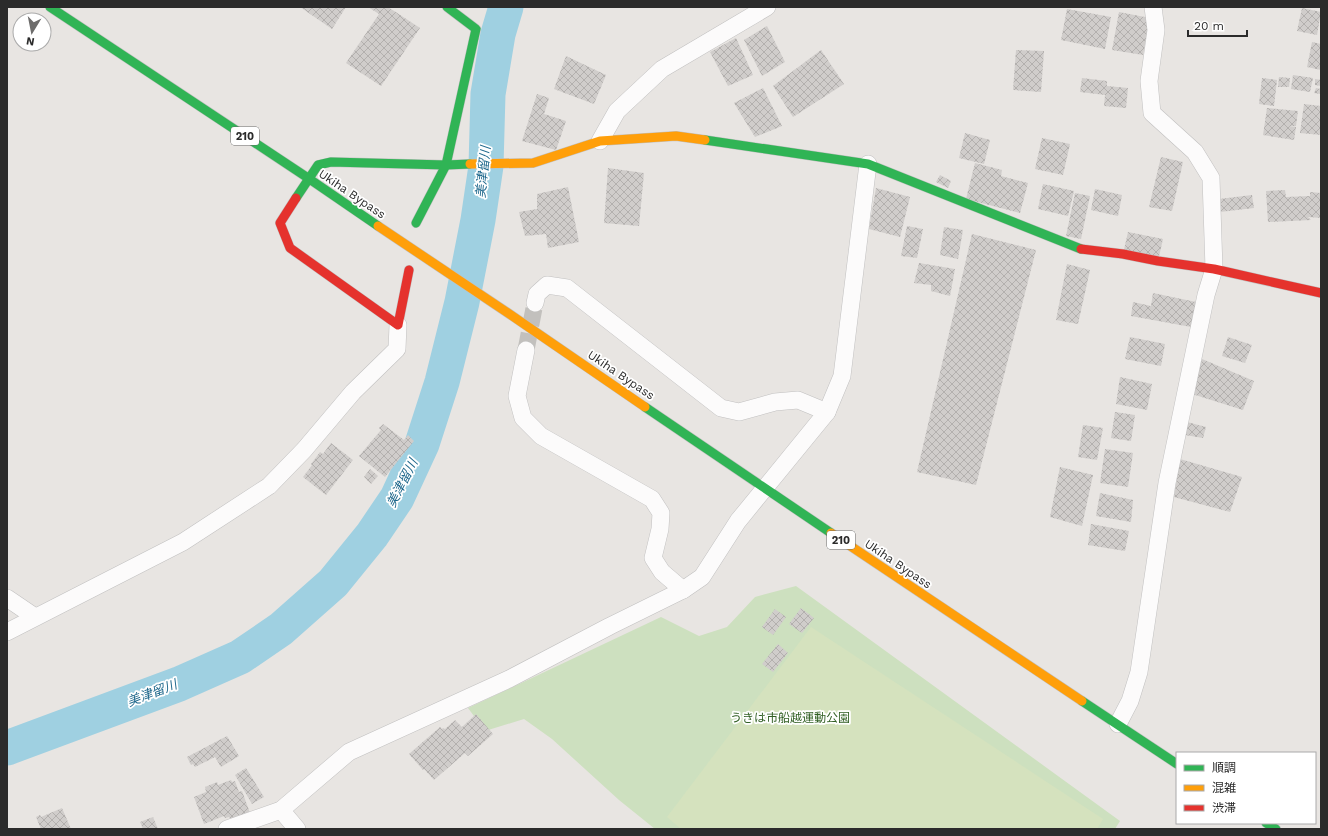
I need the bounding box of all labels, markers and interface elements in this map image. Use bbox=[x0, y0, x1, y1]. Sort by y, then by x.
north arrow bbox=[12, 12, 52, 52]
scale bar bbox=[1188, 12, 1247, 38]
text: 20 m bbox=[1194, 19, 1224, 33]
text: N bbox=[25, 34, 35, 48]
road number: 210 bbox=[231, 127, 259, 145]
water label: 美津留川 bbox=[473, 143, 493, 199]
street label: Ukiha Bypass bbox=[316, 167, 388, 221]
street label: Ukiha Bypass bbox=[585, 348, 657, 402]
water label: 美津留川 bbox=[384, 455, 421, 510]
road number: 210 bbox=[827, 531, 855, 549]
street label: Ukiha Bypass bbox=[862, 537, 934, 591]
water label: 美津留川 bbox=[125, 676, 181, 709]
park label: うきは市船越運動公園 bbox=[730, 711, 850, 725]
legend bbox=[1176, 752, 1316, 824]
text: 順調 bbox=[1212, 761, 1236, 775]
text: 混雑 bbox=[1212, 781, 1236, 795]
text: 渋滞 bbox=[1212, 801, 1236, 815]

